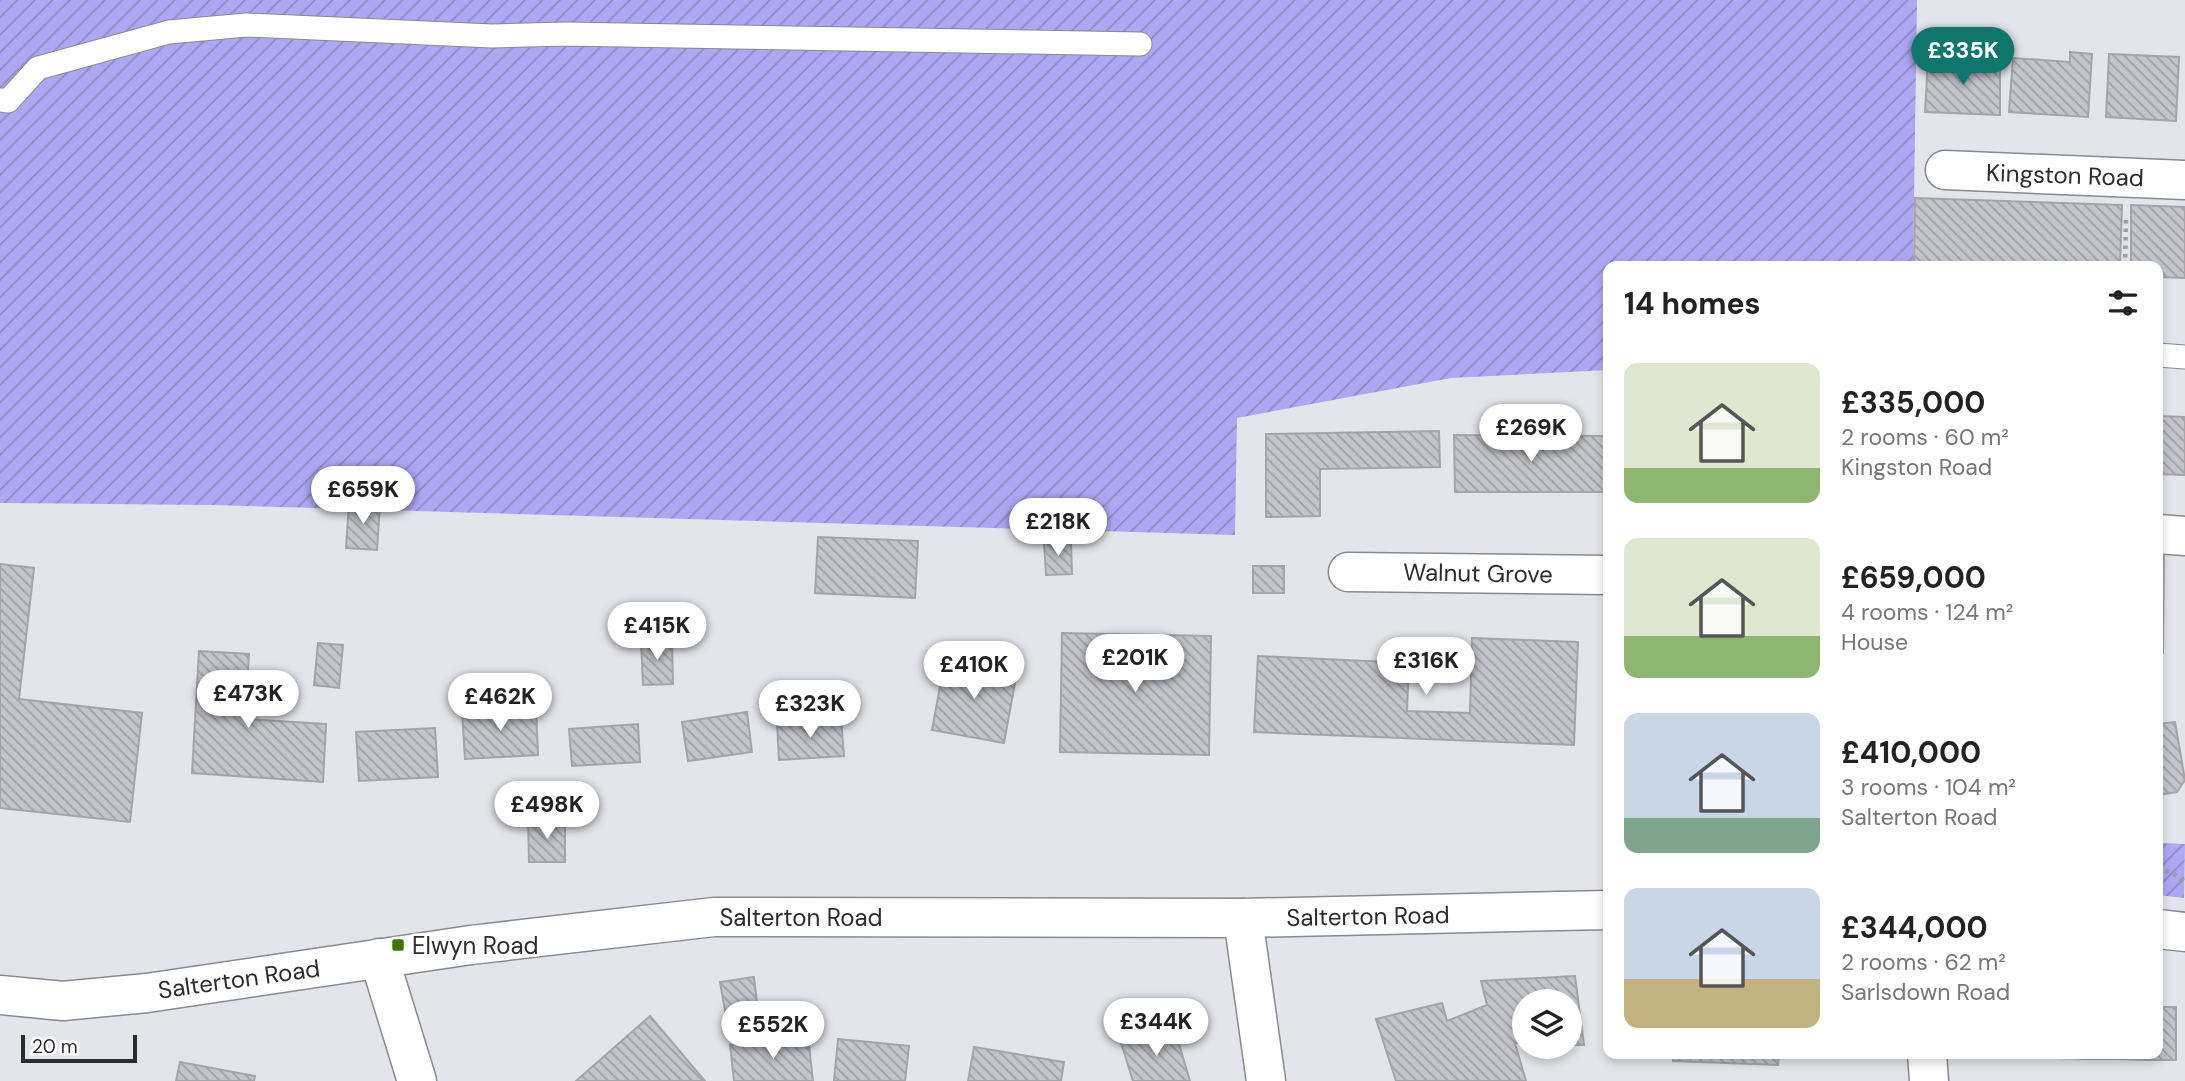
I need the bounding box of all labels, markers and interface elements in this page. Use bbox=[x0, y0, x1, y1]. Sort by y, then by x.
pin: £335K bbox=[1914, 28, 2012, 87]
text: £335K bbox=[1927, 35, 1999, 65]
street label: Kingston Road bbox=[1986, 157, 2144, 193]
text: 14 homes bbox=[1624, 284, 1761, 323]
icon: filters bbox=[2104, 284, 2142, 322]
text: £335,000 bbox=[1841, 383, 1985, 422]
icon: home bbox=[1680, 391, 1764, 475]
pin: £269K bbox=[1482, 405, 1580, 464]
text: £269K bbox=[1495, 412, 1567, 442]
text: 2 rooms · 60 m² bbox=[1841, 422, 2009, 452]
text: Kingston Road bbox=[1841, 452, 1992, 482]
pin: £659K bbox=[314, 466, 412, 526]
text: £659K bbox=[327, 474, 399, 504]
pin: £218K bbox=[1009, 498, 1107, 558]
text: £218K bbox=[1025, 506, 1091, 536]
street label: Walnut Grove bbox=[1403, 556, 1553, 590]
text: £659,000 bbox=[1841, 558, 1986, 597]
icon: home bbox=[1680, 566, 1764, 650]
text: 4 rooms · 124 m² bbox=[1841, 597, 2013, 627]
pin: £415K bbox=[608, 602, 706, 662]
text: £415K bbox=[623, 610, 691, 640]
text: House bbox=[1841, 627, 1908, 657]
pin: £201K bbox=[1086, 634, 1184, 694]
pin: £316K bbox=[1377, 638, 1475, 697]
pin: £410K bbox=[925, 642, 1023, 701]
text: £201K bbox=[1101, 642, 1169, 672]
text: £316K bbox=[1393, 645, 1459, 675]
text: £410K bbox=[940, 649, 1008, 679]
pin: £473K bbox=[199, 670, 297, 730]
pin: £462K bbox=[451, 674, 549, 733]
text: £473K bbox=[213, 678, 283, 708]
pin: £323K bbox=[761, 680, 859, 740]
text: £462K bbox=[464, 681, 536, 711]
text: £323K bbox=[775, 688, 845, 718]
text: £410,000 bbox=[1841, 733, 1981, 772]
icon: home bbox=[1680, 741, 1764, 825]
text: 3 rooms · 104 m² bbox=[1841, 772, 2016, 802]
pin: £498K bbox=[498, 782, 596, 841]
text: £498K bbox=[510, 789, 584, 819]
text: Salterton Road bbox=[1841, 802, 1997, 832]
street label: Salterton Road bbox=[1286, 899, 1450, 933]
street label: Salterton Road bbox=[719, 902, 883, 933]
text: £344,000 bbox=[1841, 908, 1988, 947]
icon: home bbox=[1680, 916, 1764, 1000]
place label: Elwyn Road bbox=[412, 930, 539, 961]
marker: Elwyn Road bbox=[390, 937, 406, 953]
text: 2 rooms · 62 m² bbox=[1841, 947, 2006, 977]
street label: Salterton Road bbox=[156, 952, 322, 1006]
text: Sarlsdown Road bbox=[1841, 977, 2010, 1007]
map controls bbox=[1512, 989, 1582, 1059]
button: layers bbox=[1512, 989, 1582, 1059]
pin: £344K bbox=[1107, 998, 1205, 1058]
pin: £552K bbox=[724, 1002, 822, 1061]
text: £344K bbox=[1119, 1006, 1193, 1036]
text: £552K bbox=[737, 1009, 809, 1039]
scale bar bbox=[21, 1032, 136, 1064]
text: 20 m bbox=[32, 1034, 78, 1059]

